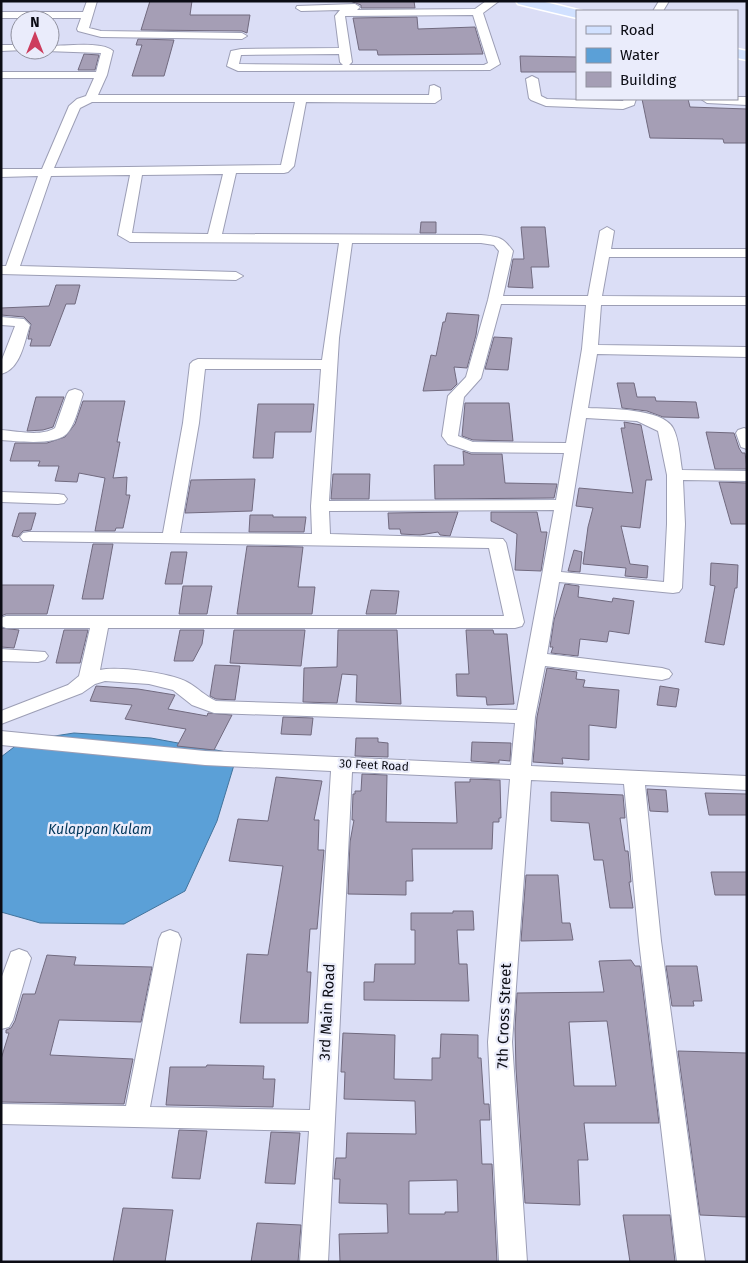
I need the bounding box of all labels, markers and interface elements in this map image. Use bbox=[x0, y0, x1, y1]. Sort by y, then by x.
north arrow bbox=[10, 10, 60, 60]
legend bbox=[576, 10, 738, 100]
text: N bbox=[30, 14, 40, 31]
text: Road bbox=[620, 21, 655, 39]
text: Water bbox=[620, 46, 659, 64]
text: Building bbox=[620, 71, 676, 89]
street label: 30 Feet Road bbox=[339, 756, 409, 774]
water label: Kulappan Kulam bbox=[48, 821, 152, 838]
street label: 7th Cross Street bbox=[493, 962, 515, 1069]
street label: 3rd Main Road bbox=[315, 963, 339, 1061]

